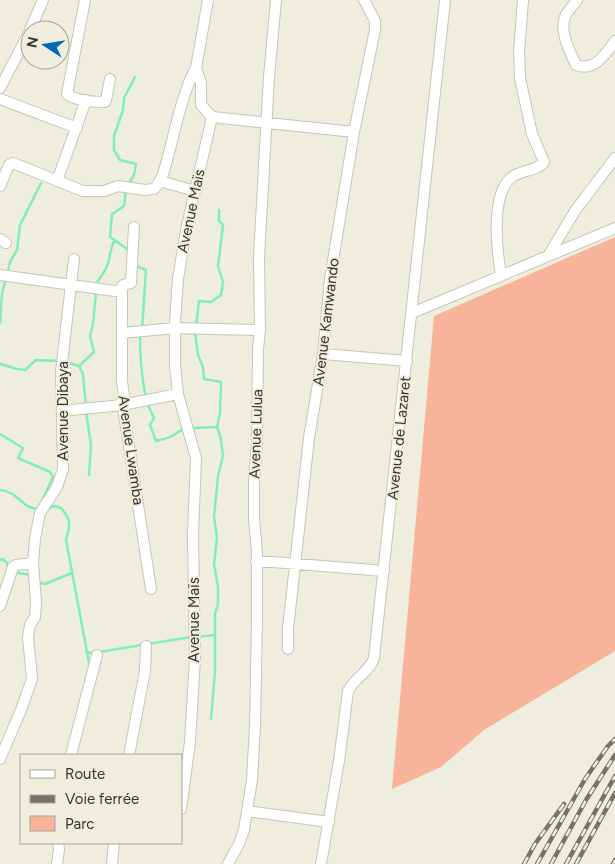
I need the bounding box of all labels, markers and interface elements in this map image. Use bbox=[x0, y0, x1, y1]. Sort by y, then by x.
north arrow bbox=[20, 20, 70, 70]
text: N bbox=[23, 35, 42, 49]
street label: Avenue Maïs bbox=[173, 167, 209, 255]
street label: Avenue Kamwando bbox=[309, 257, 343, 387]
street label: Avenue Dibaya bbox=[54, 361, 72, 461]
street label: Avenue de Lazaret bbox=[384, 375, 414, 501]
street label: Avenue Lulua bbox=[245, 389, 267, 479]
street label: Avenue Lwamba bbox=[114, 394, 148, 506]
street label: Avenue Maïs bbox=[185, 577, 203, 663]
legend bbox=[20, 754, 182, 844]
text: Route bbox=[65, 765, 105, 783]
text: Voie ferrée bbox=[65, 790, 139, 808]
text: Parc bbox=[65, 815, 94, 833]

